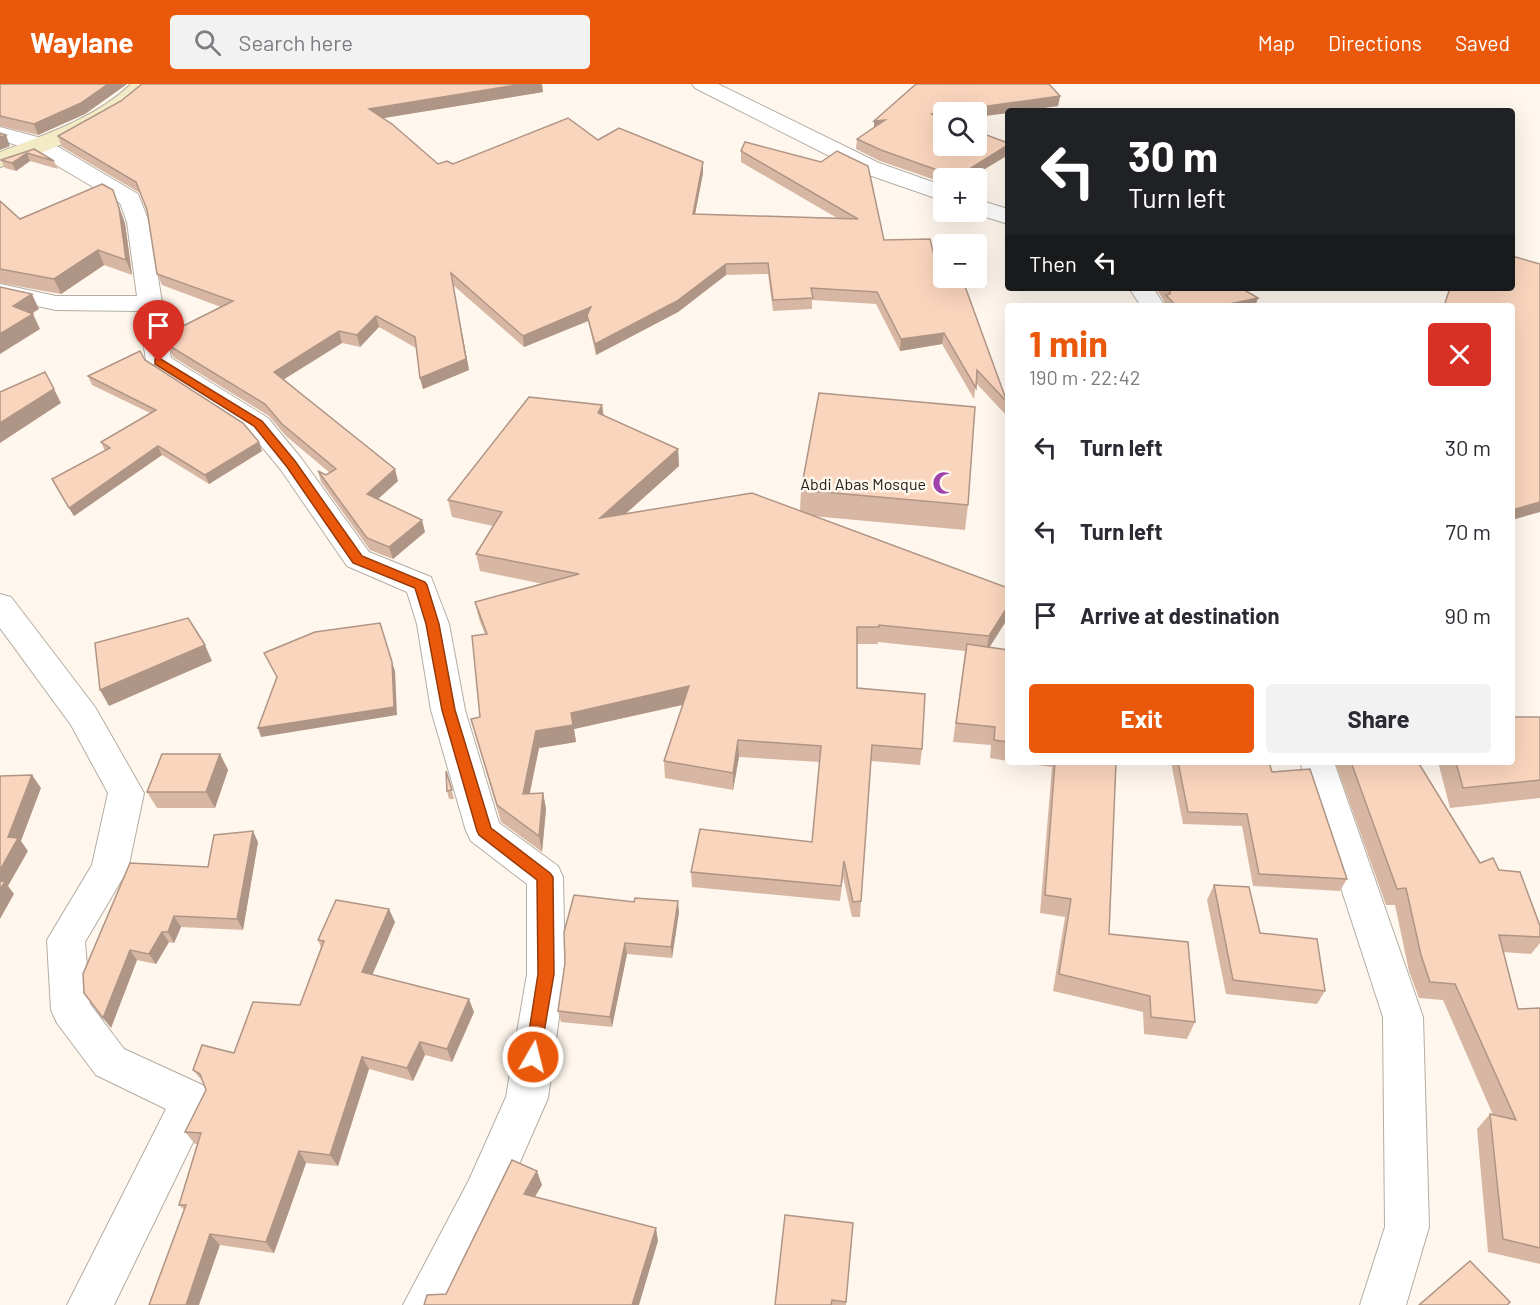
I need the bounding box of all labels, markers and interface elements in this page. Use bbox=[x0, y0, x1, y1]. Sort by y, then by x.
search box bbox=[170, 15, 590, 69]
text: Waylane bbox=[30, 25, 134, 59]
icon: search bbox=[191, 26, 224, 59]
text: Search here bbox=[239, 29, 353, 55]
text: Map bbox=[1258, 30, 1295, 55]
text: Directions bbox=[1328, 30, 1422, 55]
text: Saved bbox=[1455, 30, 1510, 55]
map controls bbox=[933, 102, 987, 288]
button: search bbox=[933, 102, 987, 156]
text: 30 m bbox=[1128, 130, 1218, 180]
icon: left bbox=[1029, 132, 1107, 210]
button: + bbox=[933, 168, 987, 222]
text: Turn left bbox=[1128, 181, 1226, 213]
button: − bbox=[933, 234, 987, 288]
icon: left bbox=[1089, 246, 1122, 279]
text: Then bbox=[1029, 250, 1077, 276]
pin bbox=[133, 300, 184, 362]
icon: arrive bbox=[142, 309, 175, 342]
text: 1 min bbox=[1029, 321, 1108, 364]
button: close bbox=[1428, 323, 1491, 386]
text: 190 m · 22:42 bbox=[1029, 365, 1140, 389]
icon: left bbox=[1029, 431, 1062, 464]
text: Turn left bbox=[1080, 434, 1163, 460]
text: 30 m bbox=[1445, 434, 1491, 460]
mosque icon: Abdi Abas Mosque bbox=[931, 470, 957, 496]
place label: Abdi Abas Mosque bbox=[800, 474, 926, 493]
icon: left bbox=[1029, 515, 1062, 548]
text: Turn left bbox=[1080, 518, 1163, 544]
text: 70 m bbox=[1446, 518, 1491, 544]
icon: arrive bbox=[1029, 599, 1062, 632]
text: Arrive at destination bbox=[1080, 602, 1279, 628]
text: 90 m bbox=[1445, 602, 1491, 628]
button: Exit bbox=[1029, 684, 1254, 753]
button: Share bbox=[1266, 684, 1491, 753]
position arrow bbox=[501, 1025, 565, 1089]

